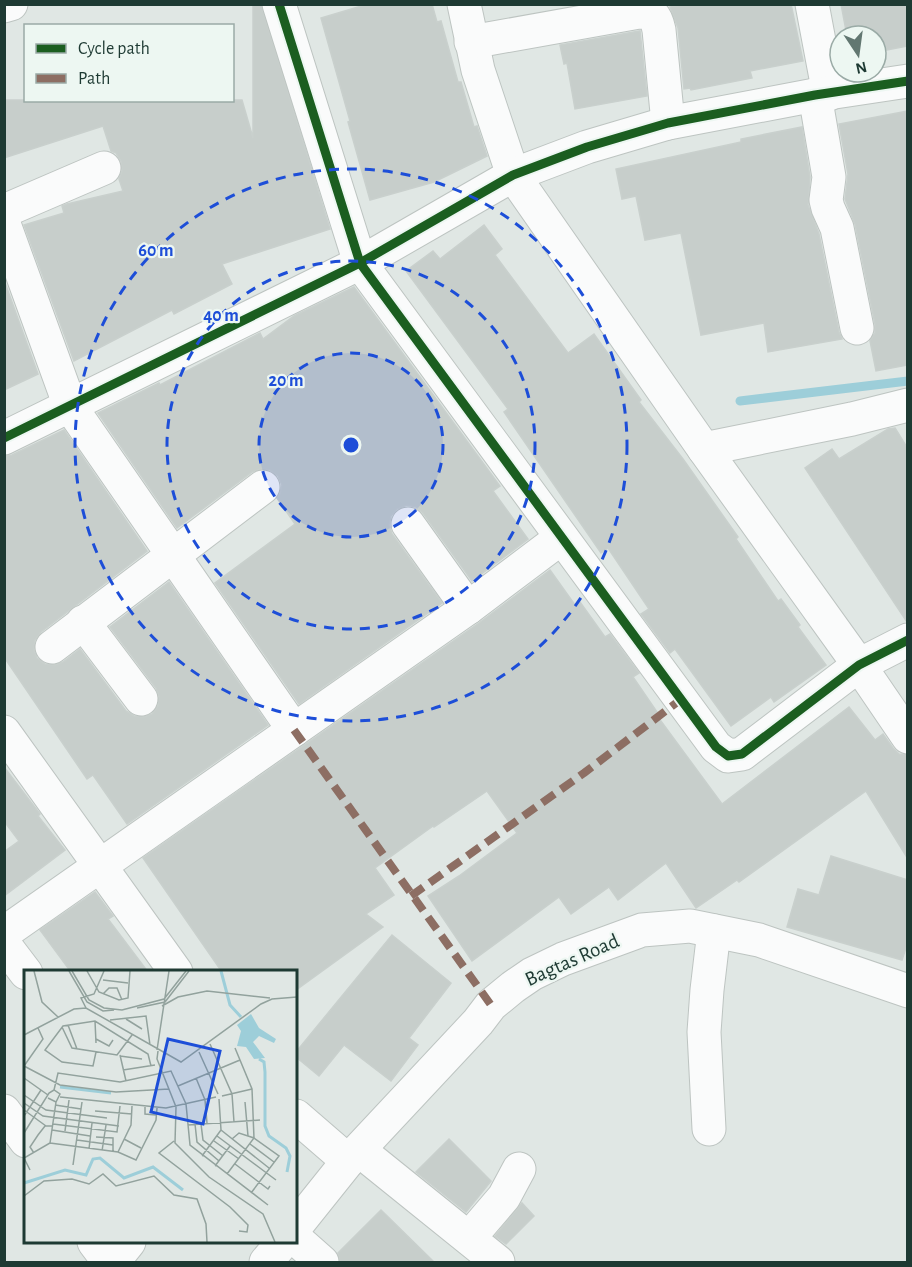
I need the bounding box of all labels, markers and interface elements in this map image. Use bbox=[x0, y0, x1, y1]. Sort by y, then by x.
legend bbox=[24, 24, 234, 102]
north arrow bbox=[828, 24, 888, 84]
text: Cycle path bbox=[78, 40, 150, 58]
text: N bbox=[854, 59, 868, 77]
text: Path bbox=[78, 70, 110, 88]
text: 60 m bbox=[138, 242, 174, 260]
text: 40 m bbox=[203, 307, 239, 325]
text: 20 m bbox=[268, 372, 304, 390]
centre of rings bbox=[341, 435, 361, 455]
street label: Bagtas Road bbox=[522, 930, 622, 990]
inset map bbox=[24, 970, 297, 1243]

